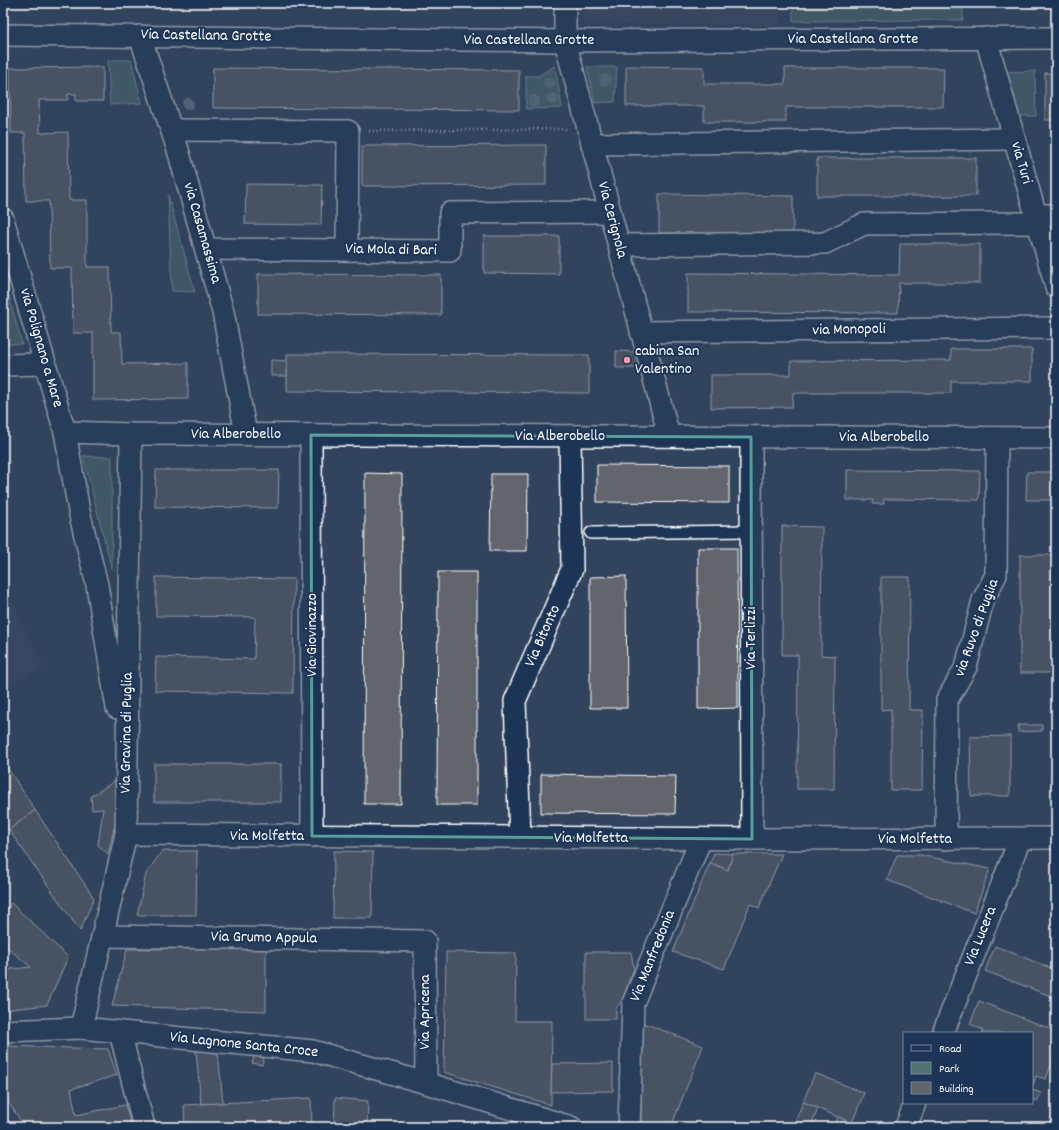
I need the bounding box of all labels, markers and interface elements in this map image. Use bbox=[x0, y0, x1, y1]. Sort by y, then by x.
street label: Via Castellana Grotte bbox=[141, 23, 271, 49]
street label: Via Castellana Grotte bbox=[788, 28, 918, 51]
street label: Via Castellana Grotte bbox=[464, 29, 594, 52]
street label: via Turi bbox=[1004, 139, 1038, 187]
street label: Via Cerignola bbox=[591, 179, 633, 261]
street label: via Casamassima bbox=[177, 180, 227, 287]
street label: Via Mola di Bari bbox=[345, 238, 437, 262]
street label: via Polignano a Mare bbox=[13, 286, 69, 410]
street label: via Monopoli bbox=[812, 318, 886, 342]
place label: cabina San Valentino bbox=[635, 340, 699, 381]
marker: cabina San Valentino bbox=[622, 355, 632, 365]
street label: Via Alberobello bbox=[191, 423, 281, 446]
street label: Via Alberobello bbox=[515, 425, 605, 448]
street label: Via Alberobello bbox=[839, 426, 929, 449]
street label: via Ruvo di Puglia bbox=[949, 575, 1005, 680]
street label: Via Giovinazzo bbox=[301, 593, 324, 677]
street label: Via Bitonto bbox=[519, 601, 567, 671]
street label: Via Terlizzi bbox=[740, 606, 763, 670]
street label: Via Gravina di Puglia bbox=[114, 672, 140, 794]
street label: Via Molfetta bbox=[230, 825, 305, 848]
street label: Via Molfetta bbox=[554, 827, 629, 850]
street label: Via Molfetta bbox=[878, 828, 953, 851]
street label: Via Lucera bbox=[959, 902, 1003, 969]
street label: Via Manfredonia bbox=[624, 906, 682, 1005]
street label: Via Grumo Appula bbox=[211, 926, 318, 950]
street label: Via Apricena bbox=[414, 974, 437, 1050]
street label: Via Lagnone Santa Croce bbox=[169, 1026, 319, 1064]
legend bbox=[903, 1032, 1033, 1104]
text: Road bbox=[939, 1041, 961, 1058]
text: Park bbox=[939, 1061, 960, 1078]
text: Building bbox=[939, 1081, 974, 1098]

